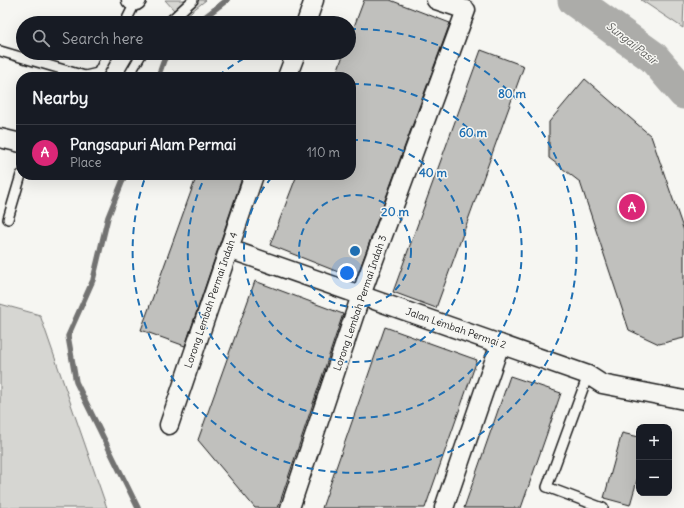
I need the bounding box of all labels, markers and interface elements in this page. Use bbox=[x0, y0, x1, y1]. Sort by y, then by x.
search box bbox=[16, 16, 356, 60]
water label: Sungai Pasir bbox=[604, 19, 662, 68]
icon: search bbox=[30, 27, 52, 49]
text: Search here bbox=[62, 29, 143, 48]
text: 80 m bbox=[498, 86, 527, 101]
text: Nearby bbox=[32, 87, 88, 109]
text: 60 m bbox=[459, 125, 488, 140]
text: Pangsapuri Alam Permai bbox=[70, 135, 236, 154]
text: A bbox=[41, 144, 49, 161]
text: 110 m bbox=[307, 144, 340, 161]
text: Place bbox=[70, 154, 101, 171]
text: 40 m bbox=[419, 165, 448, 180]
pin: A bbox=[619, 192, 645, 222]
text: 20 m bbox=[381, 204, 409, 219]
street label: Lorong Lembah Permai Indah 4 bbox=[182, 230, 240, 370]
street label: Lorong Lembah Permai Indah 3 bbox=[331, 233, 389, 373]
centre of rings bbox=[348, 244, 362, 258]
your location bbox=[337, 263, 357, 283]
street label: Jalan Lembah Permai 2 bbox=[404, 305, 508, 351]
map controls bbox=[636, 424, 672, 496]
button: + bbox=[636, 424, 672, 460]
button: − bbox=[636, 460, 672, 496]

